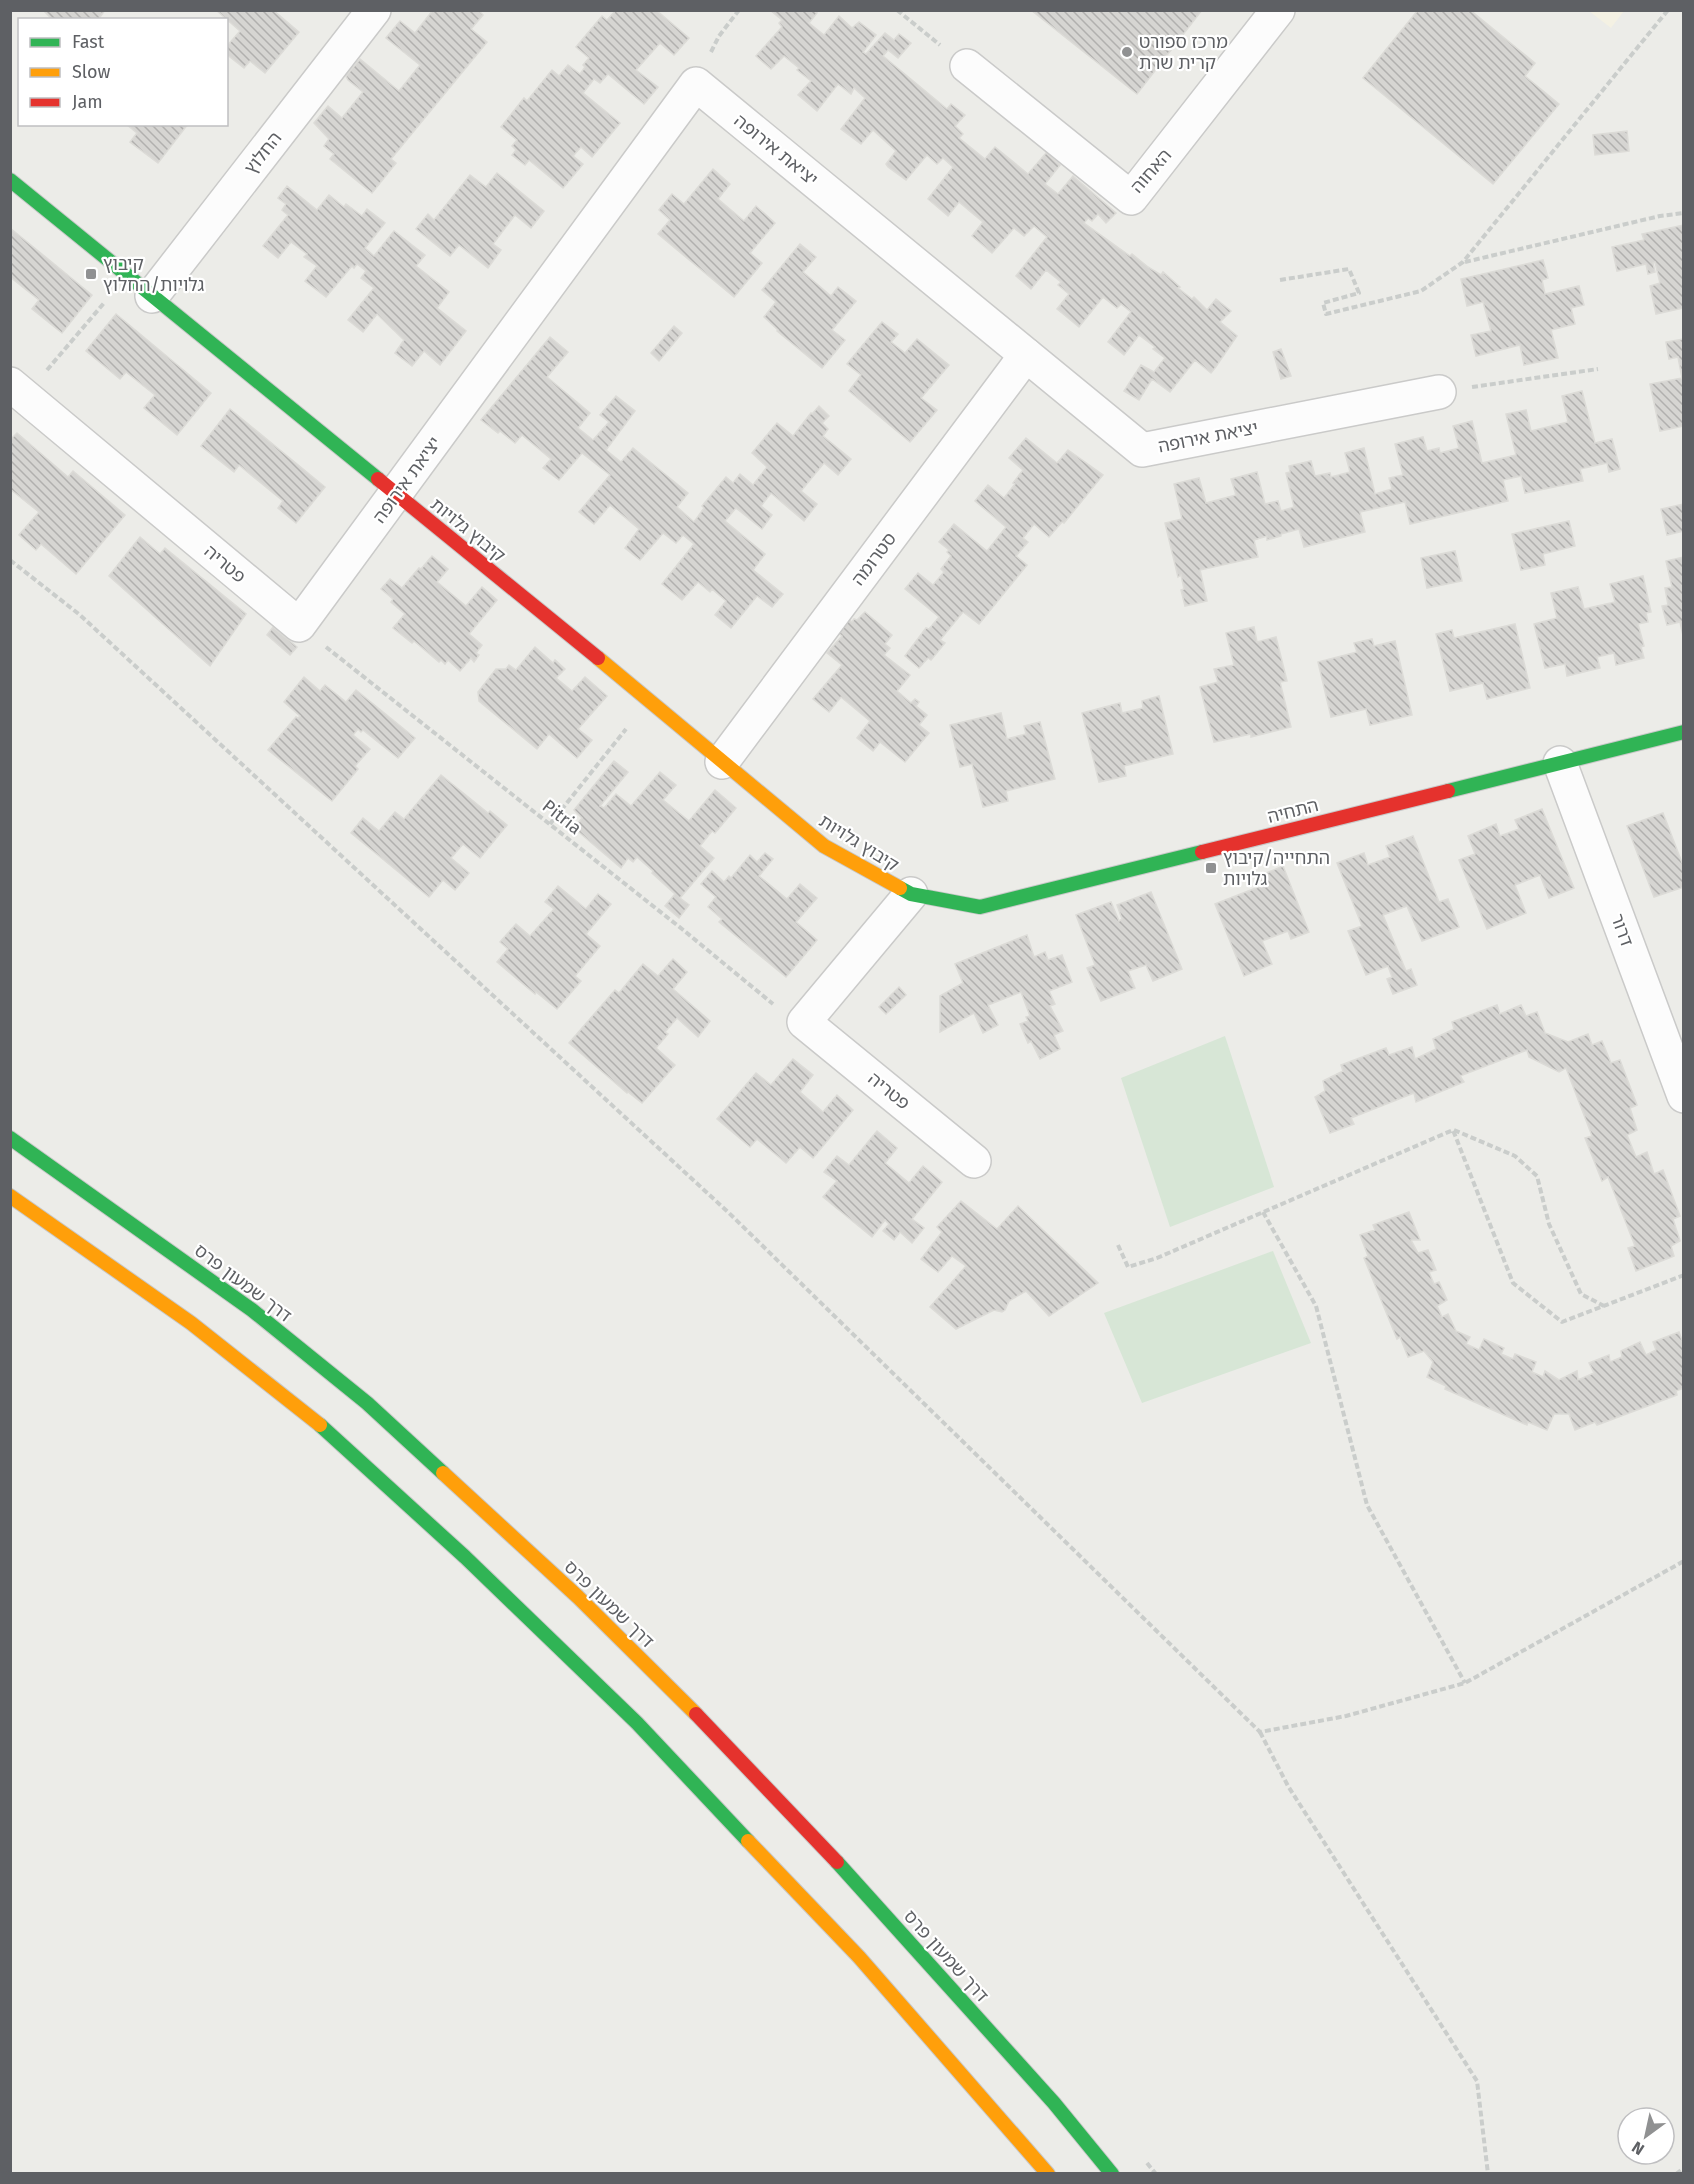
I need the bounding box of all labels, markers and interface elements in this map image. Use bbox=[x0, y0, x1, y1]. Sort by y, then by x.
legend bbox=[18, 18, 228, 126]
text: Fast bbox=[72, 31, 105, 53]
place label: מרכז ספורט קרית שרת bbox=[1139, 31, 1228, 74]
marker: מרכז ספורט קרית שרת bbox=[1120, 45, 1134, 59]
text: Slow bbox=[72, 61, 111, 83]
text: Jam bbox=[72, 91, 103, 113]
street label: יציאת אירופה bbox=[730, 110, 822, 190]
street label: החלוץ bbox=[240, 127, 286, 179]
street label: האחוה bbox=[1126, 144, 1176, 198]
place label: קיבוץ גלויות/החלוץ bbox=[103, 253, 204, 296]
marker: קיבוץ גלויות/החלוץ bbox=[84, 267, 98, 281]
street label: יציאת אירופה bbox=[1156, 417, 1260, 457]
street label: יציאת אירופה bbox=[368, 433, 446, 527]
street label: קיבוץ גלויות bbox=[426, 493, 510, 567]
street label: סטרומה bbox=[847, 528, 901, 590]
street label: פטריה bbox=[200, 540, 250, 588]
street label: התחיה bbox=[1265, 794, 1321, 828]
street label: Pitria bbox=[538, 795, 586, 839]
street label: קיבוץ גלויות bbox=[815, 810, 903, 876]
place label: התחייה/קיבוץ גלויות bbox=[1223, 847, 1330, 890]
marker: התחייה/קיבוץ גלויות bbox=[1204, 861, 1218, 875]
street label: דרור bbox=[1606, 911, 1638, 950]
street label: פטריה bbox=[864, 1067, 914, 1115]
street label: דרך שמעון פרס bbox=[190, 1239, 296, 1327]
street label: דרך שמעון פרס bbox=[560, 1556, 659, 1652]
street label: דרך שמעון פרס bbox=[899, 1905, 993, 2007]
north arrow bbox=[1616, 2106, 1676, 2166]
text: N bbox=[1628, 2137, 1648, 2159]

